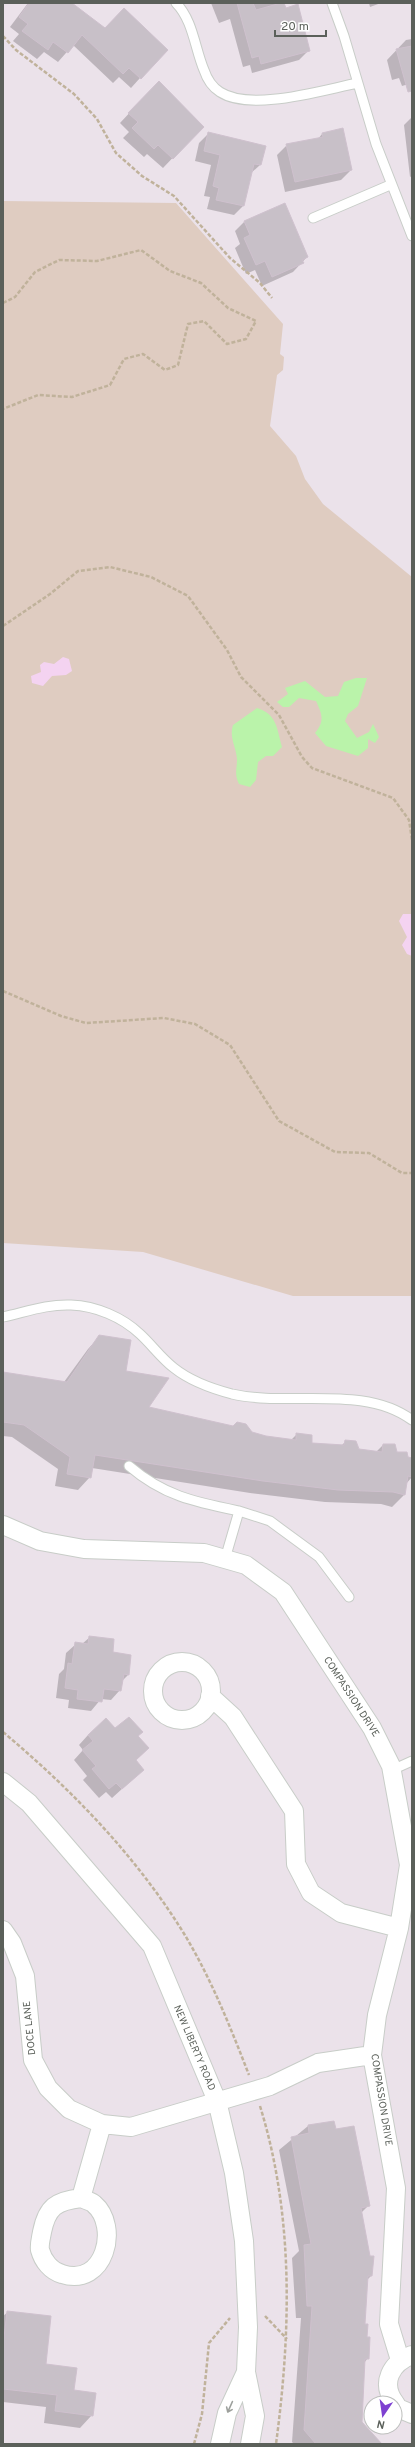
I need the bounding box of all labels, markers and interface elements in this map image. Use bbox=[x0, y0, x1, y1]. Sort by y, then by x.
scale bar bbox=[275, 12, 326, 38]
text: 20 m bbox=[281, 19, 309, 35]
street label: COMPASSION DRIVE bbox=[320, 1654, 382, 1740]
street label: DOCE LANE bbox=[21, 2000, 39, 2056]
street label: NEW LIBERTY ROAD bbox=[170, 2003, 218, 2093]
street label: COMPASSION DRIVE bbox=[367, 2053, 395, 2147]
north arrow bbox=[363, 2395, 403, 2435]
one-way arrow bbox=[226, 2401, 233, 2413]
text: N bbox=[376, 2416, 386, 2431]

